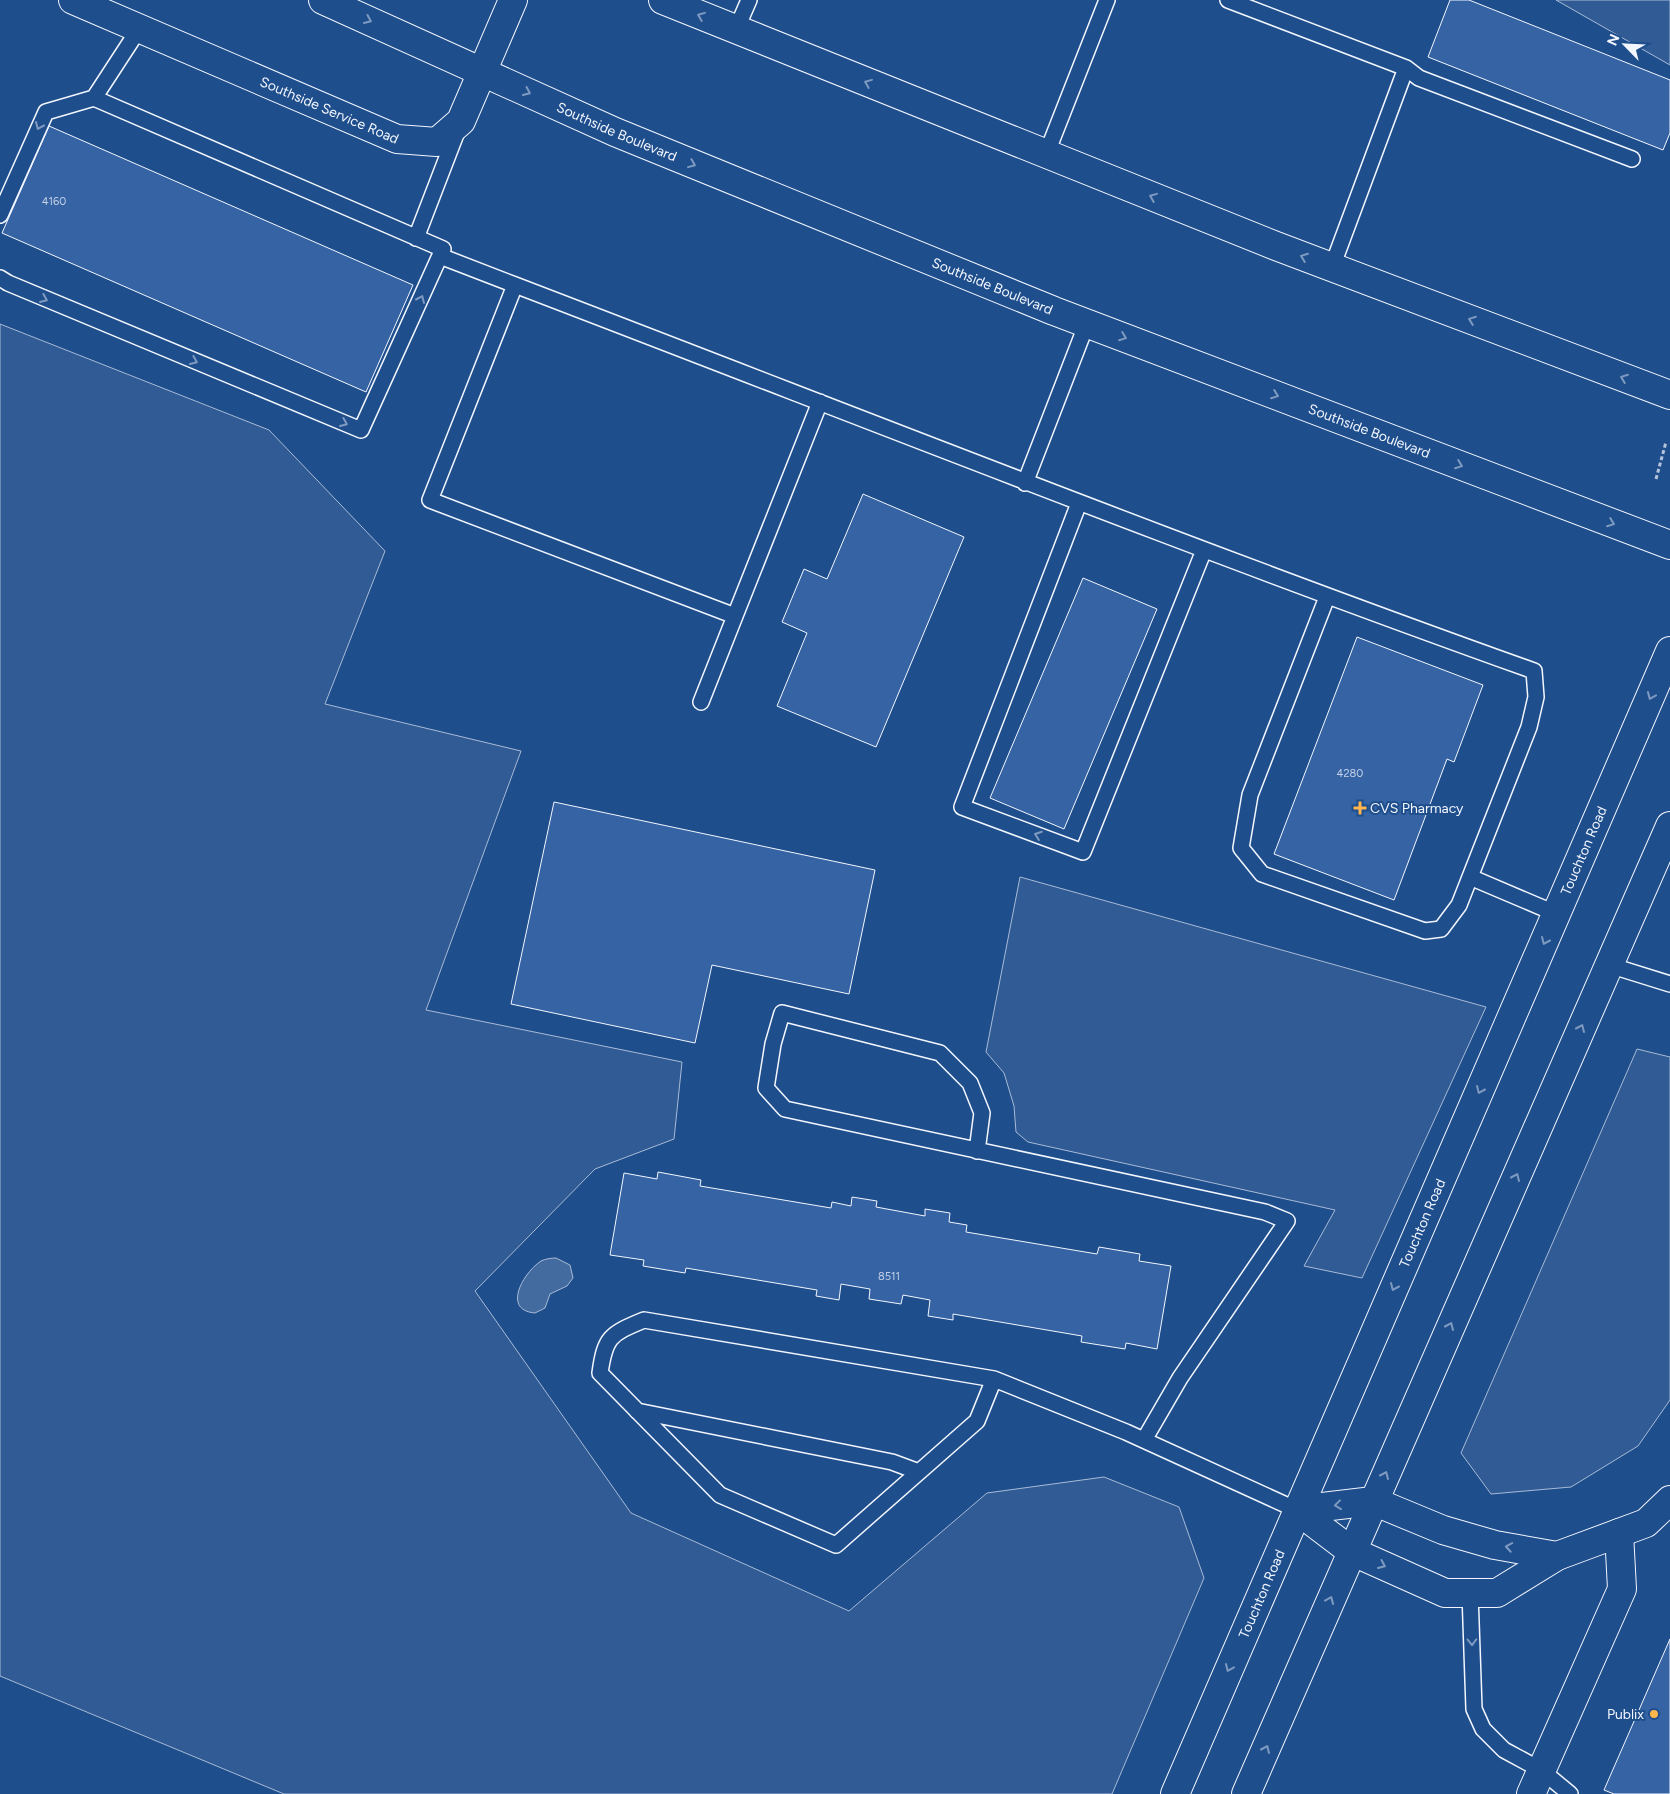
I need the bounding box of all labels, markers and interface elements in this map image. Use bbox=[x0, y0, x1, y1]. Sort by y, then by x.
one-way arrow bbox=[697, 11, 706, 22]
one-way arrow bbox=[363, 13, 372, 24]
north arrow bbox=[1600, 20, 1650, 70]
text: N bbox=[1604, 32, 1624, 48]
street label: Southside Service Road bbox=[257, 73, 401, 148]
one-way arrow bbox=[864, 79, 873, 89]
one-way arrow bbox=[522, 85, 531, 96]
street label: Southside Boulevard bbox=[554, 99, 679, 165]
one-way arrow bbox=[35, 121, 46, 130]
one-way arrow bbox=[687, 157, 696, 168]
one-way arrow bbox=[1149, 193, 1158, 203]
house number: 4160 bbox=[42, 195, 66, 208]
one-way arrow bbox=[1300, 253, 1309, 263]
street label: Southside Boulevard bbox=[929, 254, 1055, 319]
one-way arrow bbox=[39, 292, 48, 303]
one-way arrow bbox=[414, 295, 425, 304]
one-way arrow bbox=[1469, 316, 1477, 326]
one-way arrow bbox=[1118, 331, 1127, 341]
one-way arrow bbox=[189, 354, 198, 365]
one-way arrow bbox=[1621, 374, 1629, 384]
one-way arrow bbox=[1270, 389, 1278, 399]
street label: Southside Boulevard bbox=[1306, 400, 1433, 462]
one-way arrow bbox=[339, 417, 348, 427]
one-way arrow bbox=[1454, 459, 1463, 469]
one-way arrow bbox=[1606, 517, 1615, 527]
one-way arrow bbox=[1646, 691, 1657, 700]
house number: 4280 bbox=[1337, 767, 1363, 780]
place label: CVS Pharmacy bbox=[1370, 800, 1464, 817]
marker: CVS Pharmacy bbox=[1354, 802, 1366, 814]
street label: Touchton Road bbox=[1557, 804, 1611, 898]
one-way arrow bbox=[1034, 831, 1042, 841]
one-way arrow bbox=[1540, 936, 1551, 945]
one-way arrow bbox=[1575, 1024, 1586, 1033]
one-way arrow bbox=[1475, 1085, 1486, 1094]
one-way arrow bbox=[1509, 1173, 1520, 1182]
street label: Touchton Road bbox=[1396, 1176, 1449, 1270]
house number: 8511 bbox=[878, 1270, 900, 1283]
one-way arrow bbox=[1390, 1282, 1401, 1291]
one-way arrow bbox=[1444, 1322, 1455, 1331]
one-way arrow bbox=[1378, 1471, 1389, 1480]
one-way arrow bbox=[1333, 1499, 1341, 1510]
one-way arrow bbox=[1505, 1543, 1514, 1553]
street label: Touchton Road bbox=[1235, 1547, 1289, 1641]
one-way arrow bbox=[1377, 1558, 1386, 1569]
one-way arrow bbox=[1324, 1596, 1335, 1605]
one-way arrow bbox=[1467, 1638, 1477, 1646]
one-way arrow bbox=[1225, 1663, 1236, 1672]
place label: Publix bbox=[1607, 1706, 1644, 1723]
marker: Publix bbox=[1648, 1708, 1660, 1720]
one-way arrow bbox=[1259, 1745, 1270, 1754]

